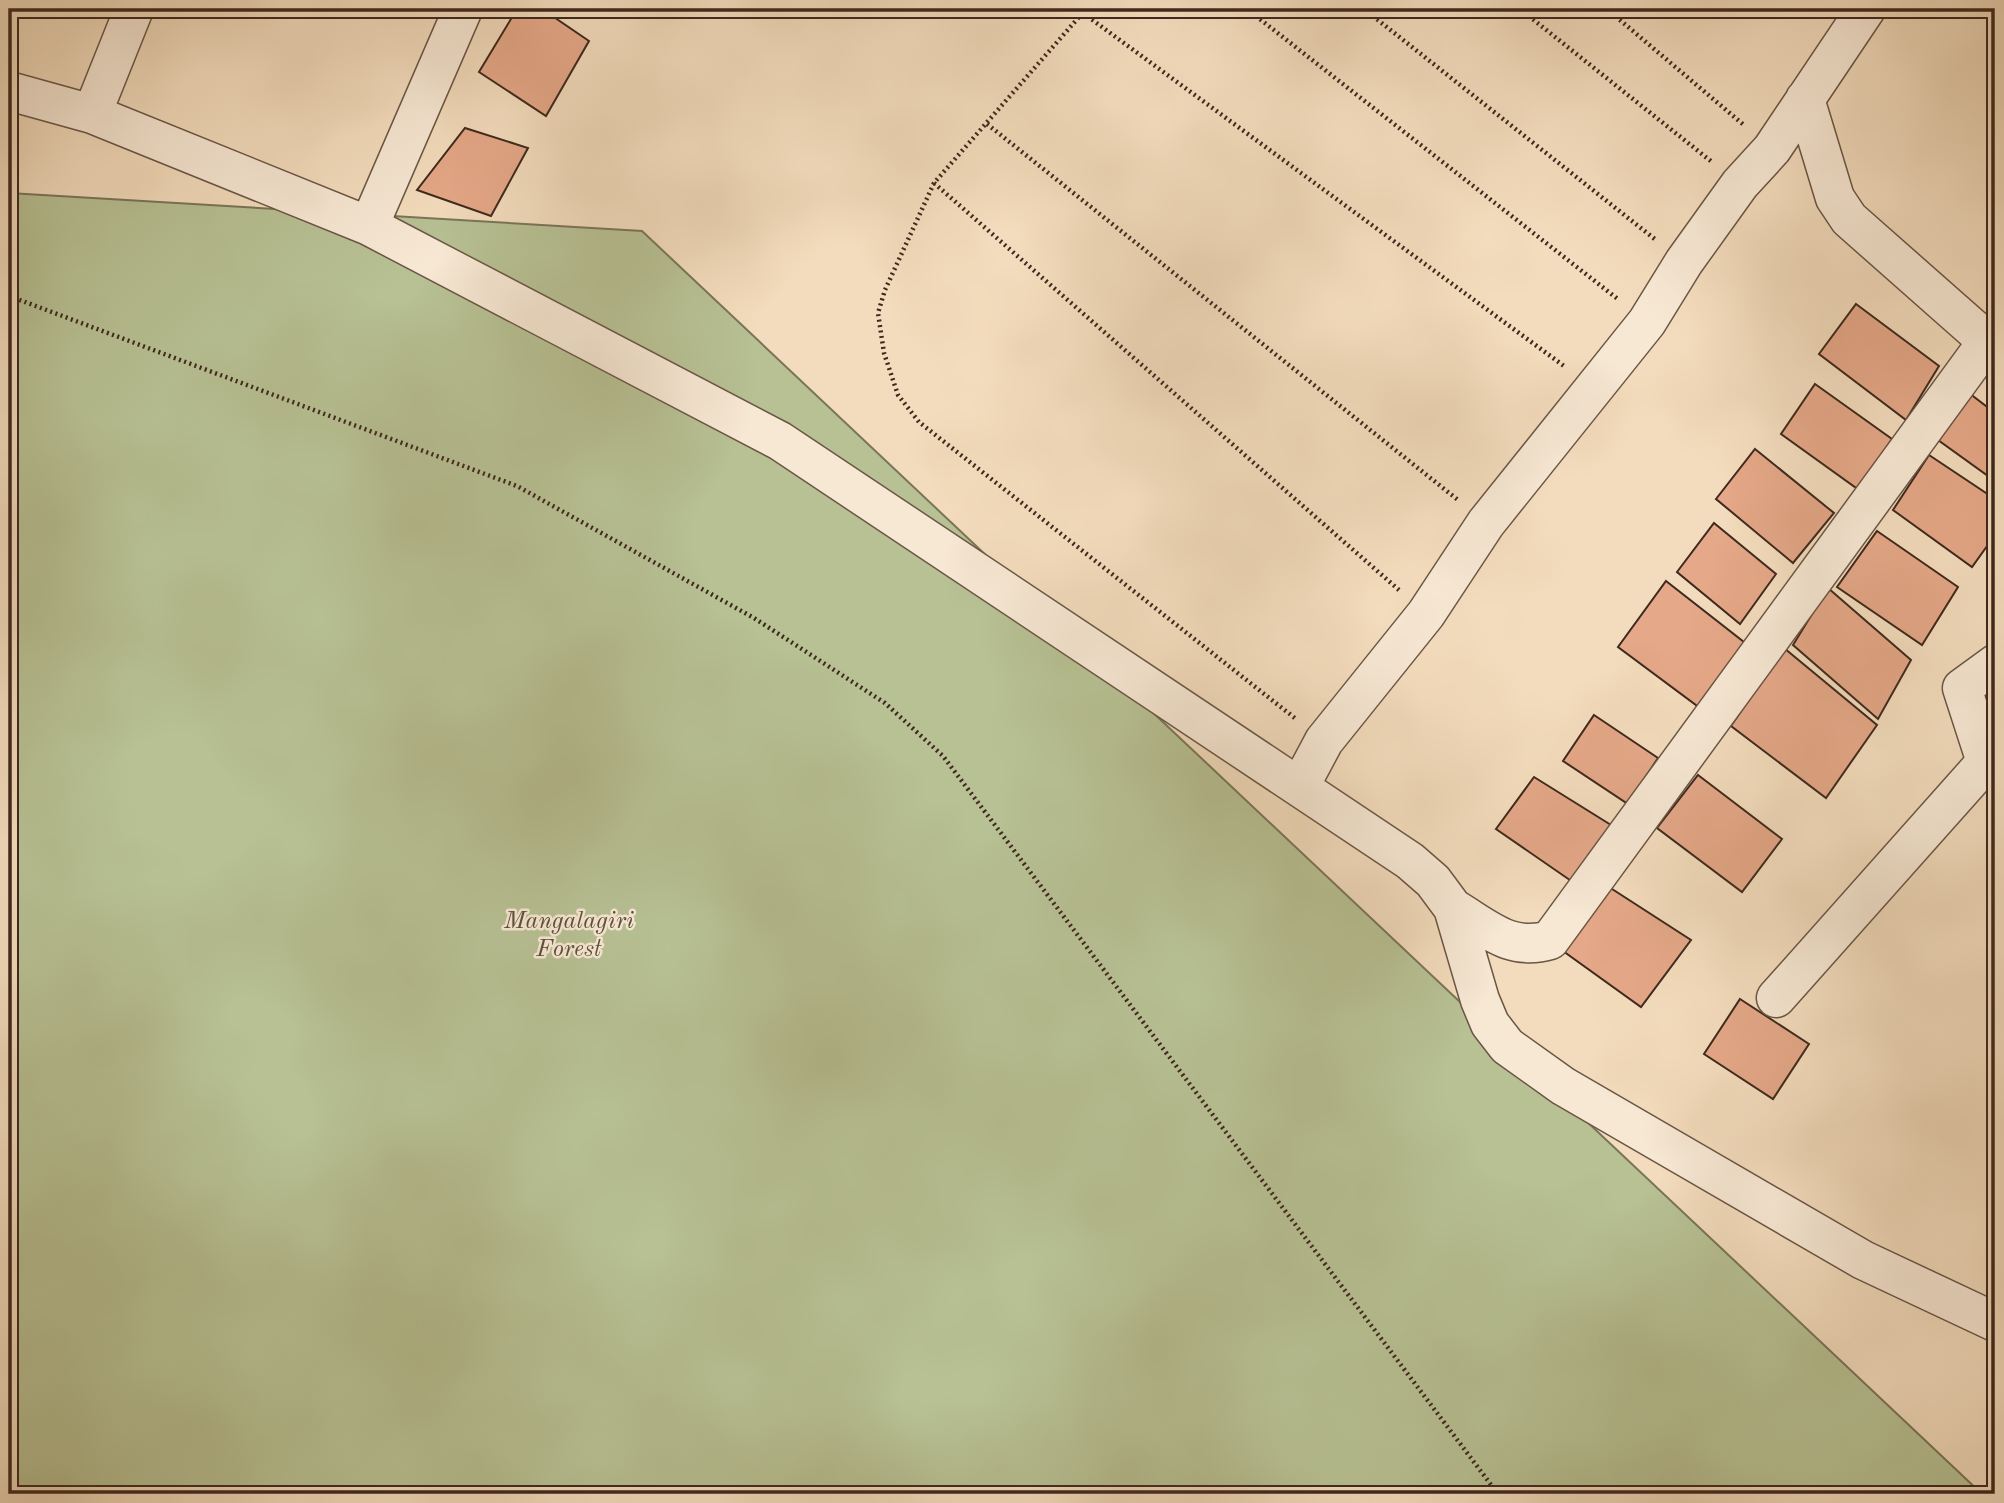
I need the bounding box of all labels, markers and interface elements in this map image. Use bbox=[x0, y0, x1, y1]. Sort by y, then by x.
park label: Mangalagiri Forest bbox=[503, 910, 634, 962]

